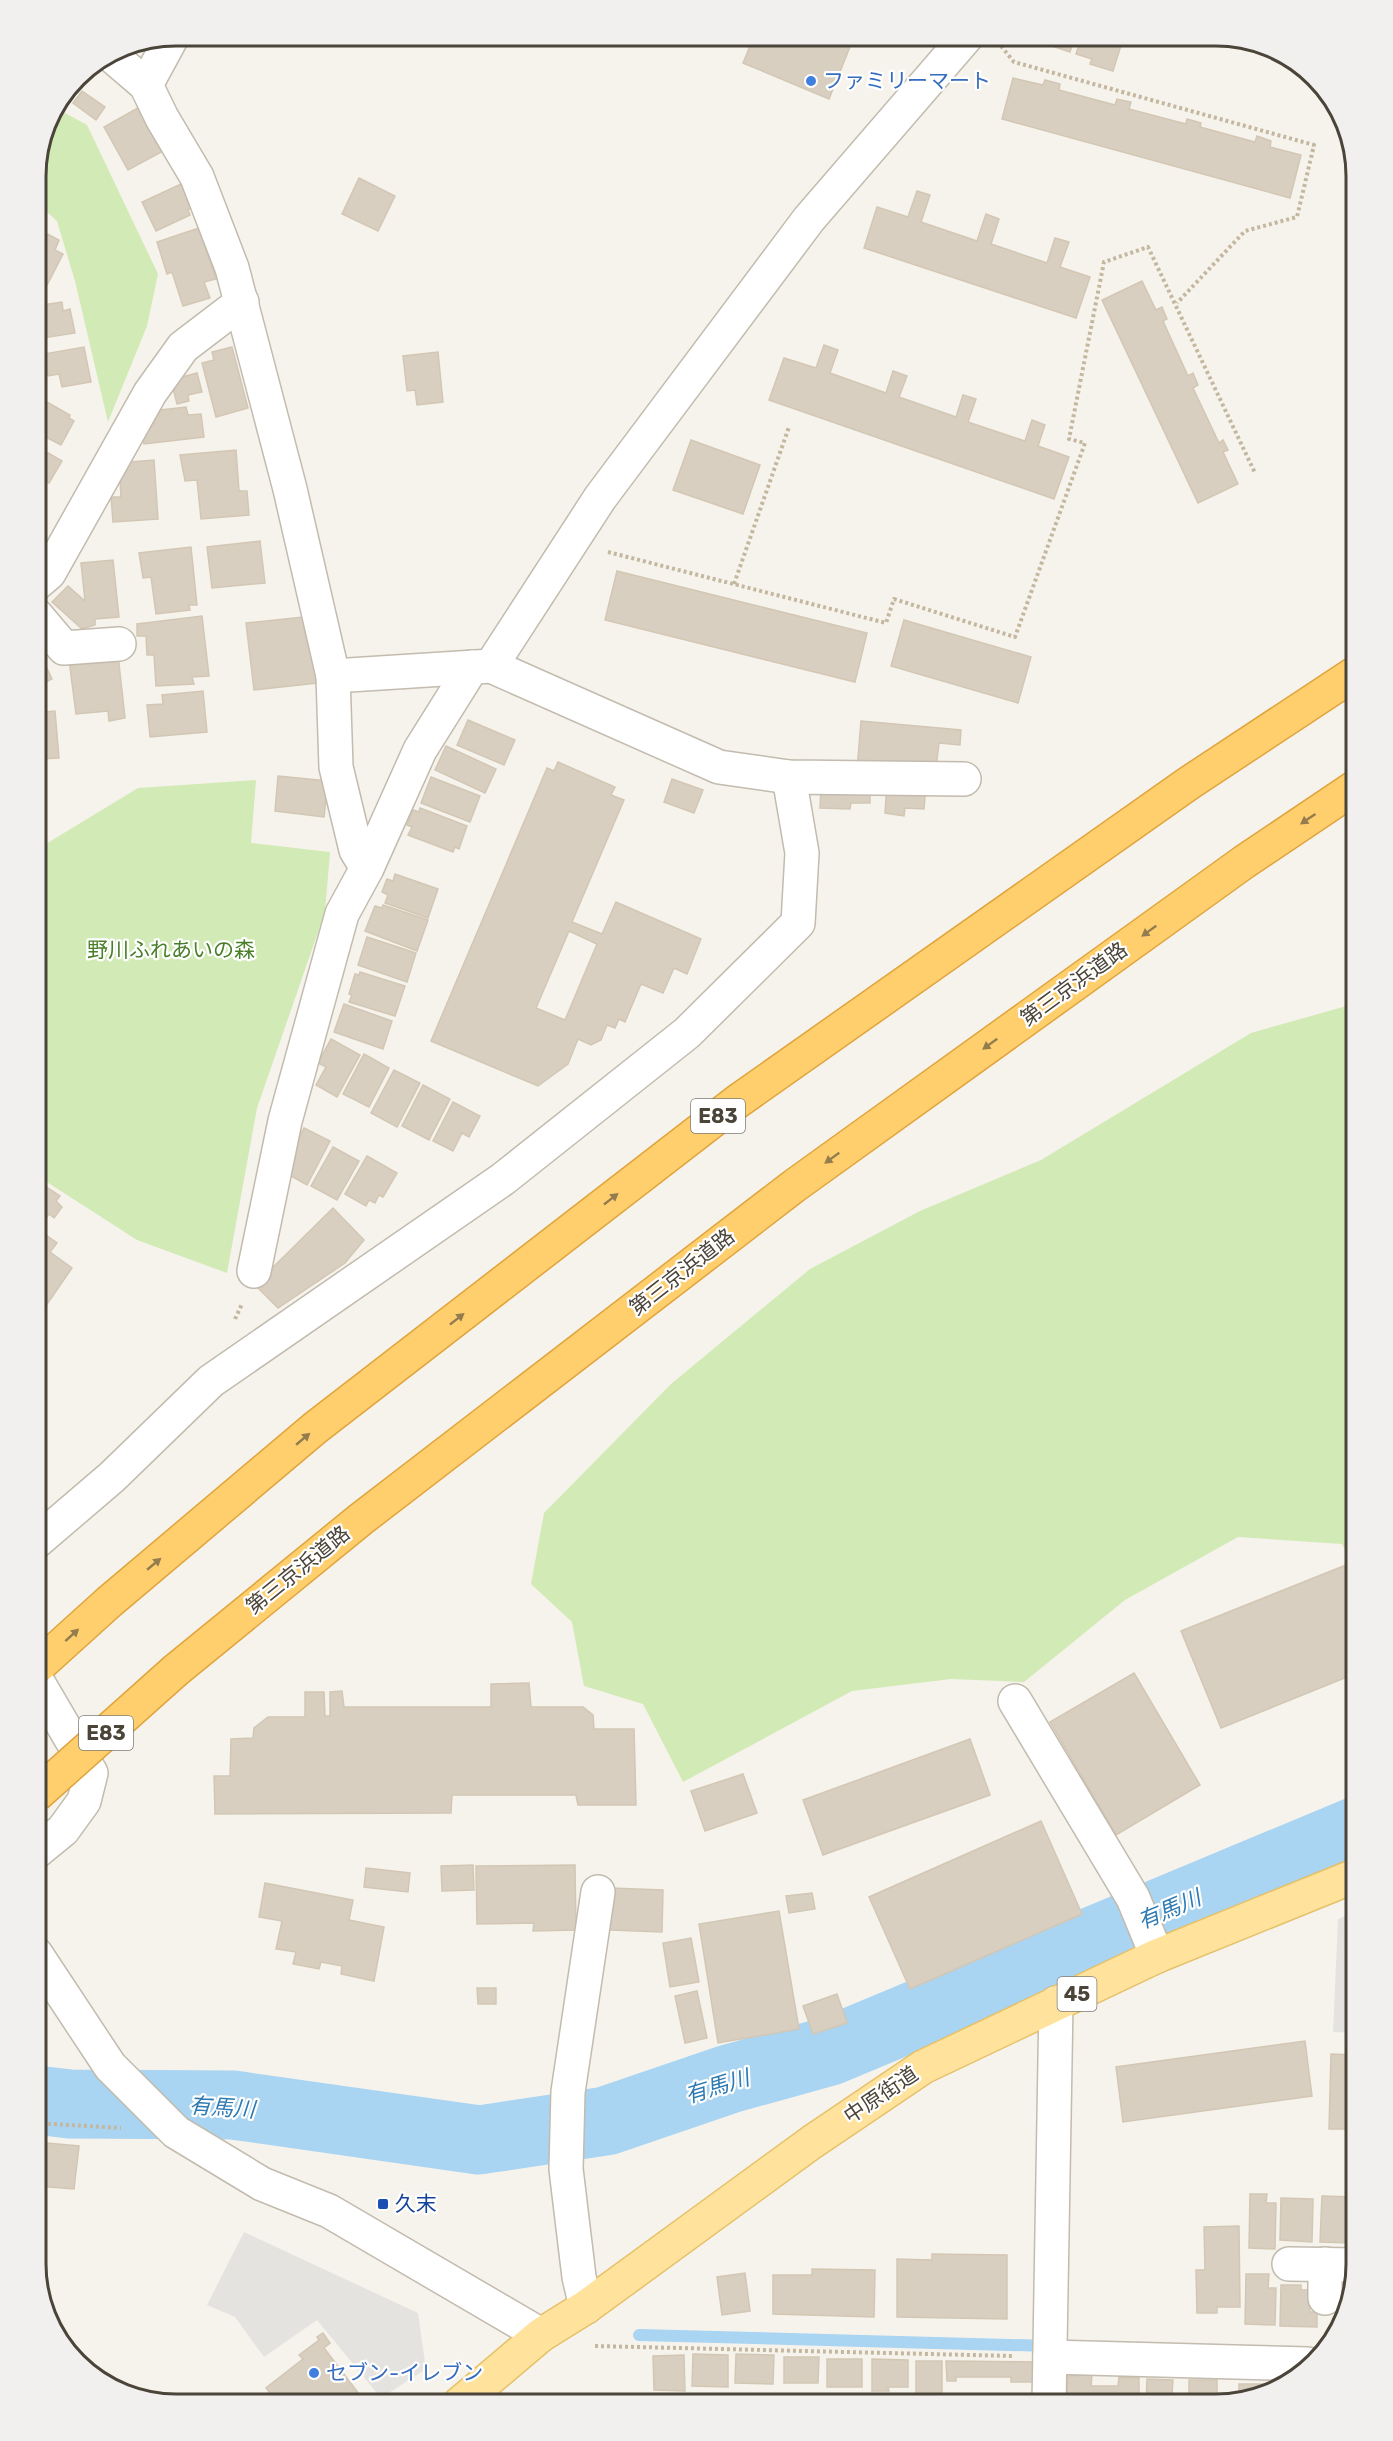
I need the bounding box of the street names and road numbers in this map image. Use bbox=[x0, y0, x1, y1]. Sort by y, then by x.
street label: 第三京浜道路 bbox=[1015, 936, 1132, 1031]
road number: E83 bbox=[691, 1099, 745, 1133]
street label: 第三京浜道路 bbox=[624, 1223, 739, 1320]
street label: 第三京浜道路 bbox=[241, 1520, 355, 1619]
road number: E83 bbox=[79, 1716, 133, 1750]
road number: 45 bbox=[1058, 1977, 1096, 2011]
street label: 中原街道 bbox=[839, 2061, 923, 2128]

